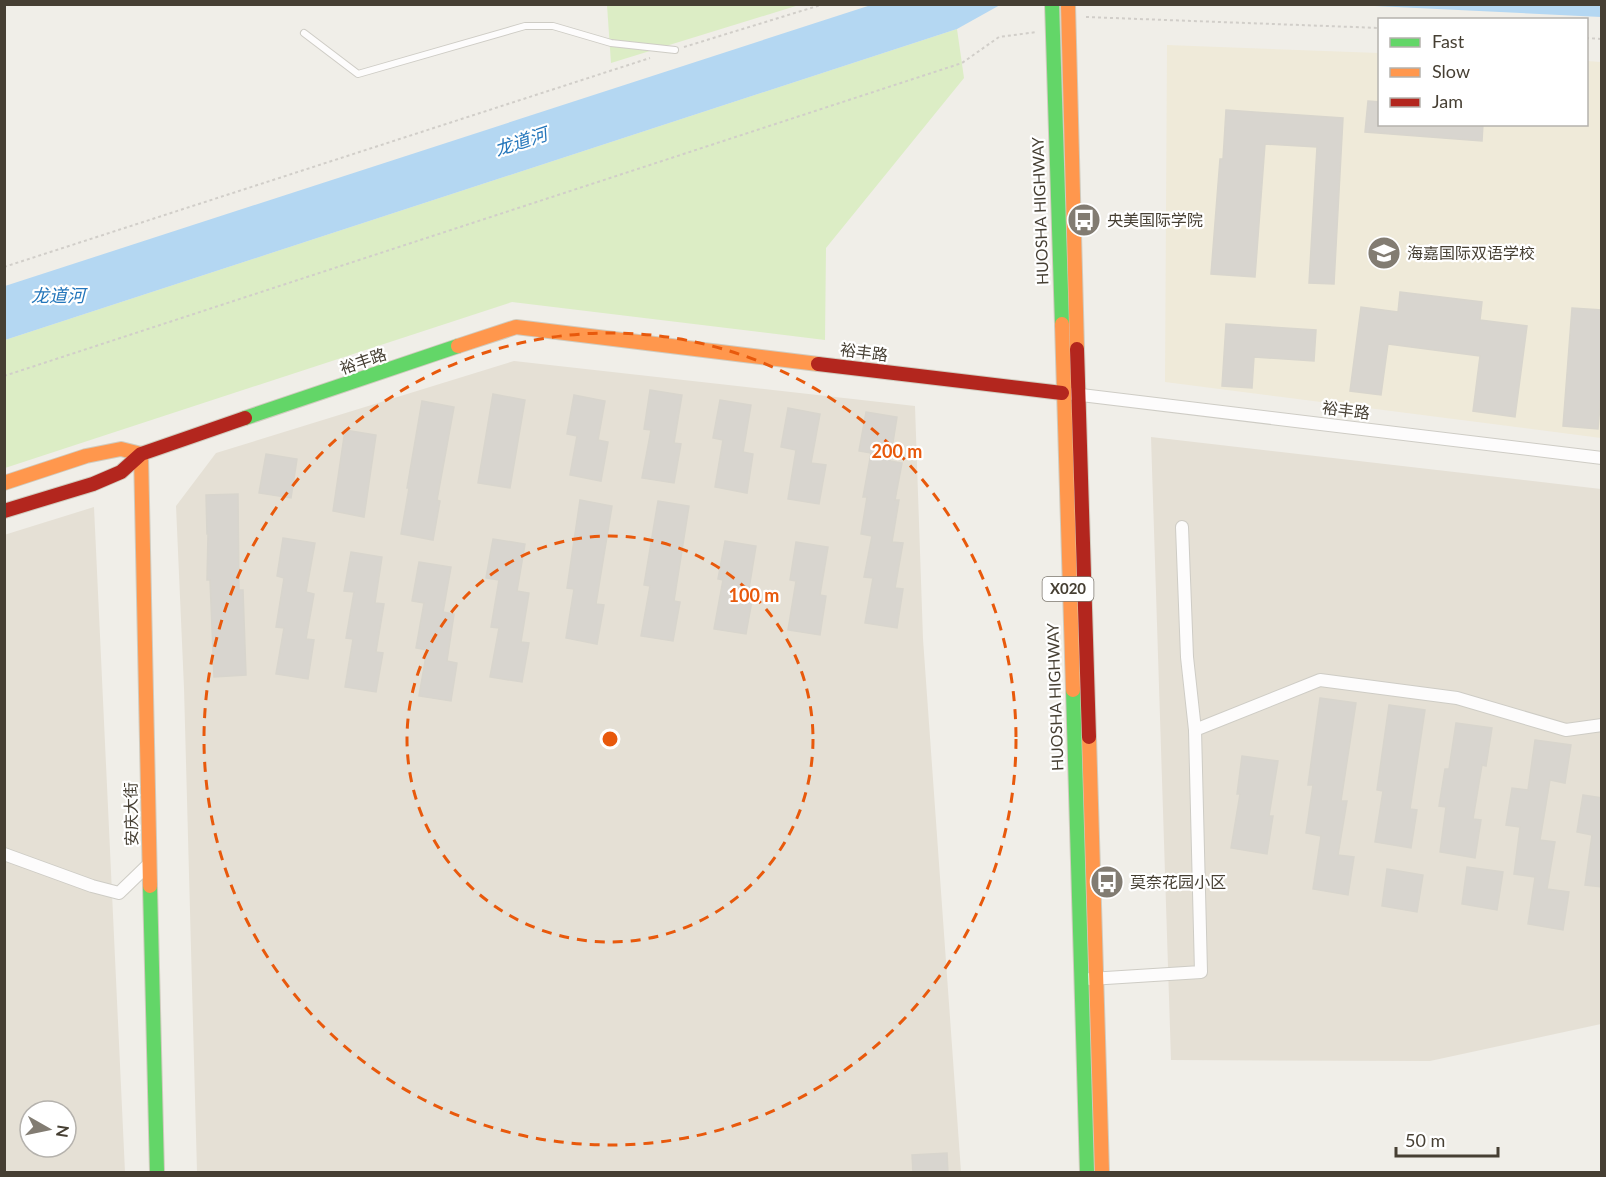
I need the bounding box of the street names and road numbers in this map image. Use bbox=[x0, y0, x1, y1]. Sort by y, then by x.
street label: HUOSHA HIGHWAY bbox=[1027, 137, 1052, 285]
street label: 裕丰路 bbox=[839, 339, 889, 364]
street label: 裕丰路 bbox=[337, 344, 389, 377]
street label: 裕丰路 bbox=[1321, 397, 1371, 422]
road number: X020 bbox=[1042, 577, 1094, 601]
street label: HUOSHA HIGHWAY bbox=[1042, 623, 1067, 771]
street label: 安庆大街 bbox=[120, 782, 141, 846]

